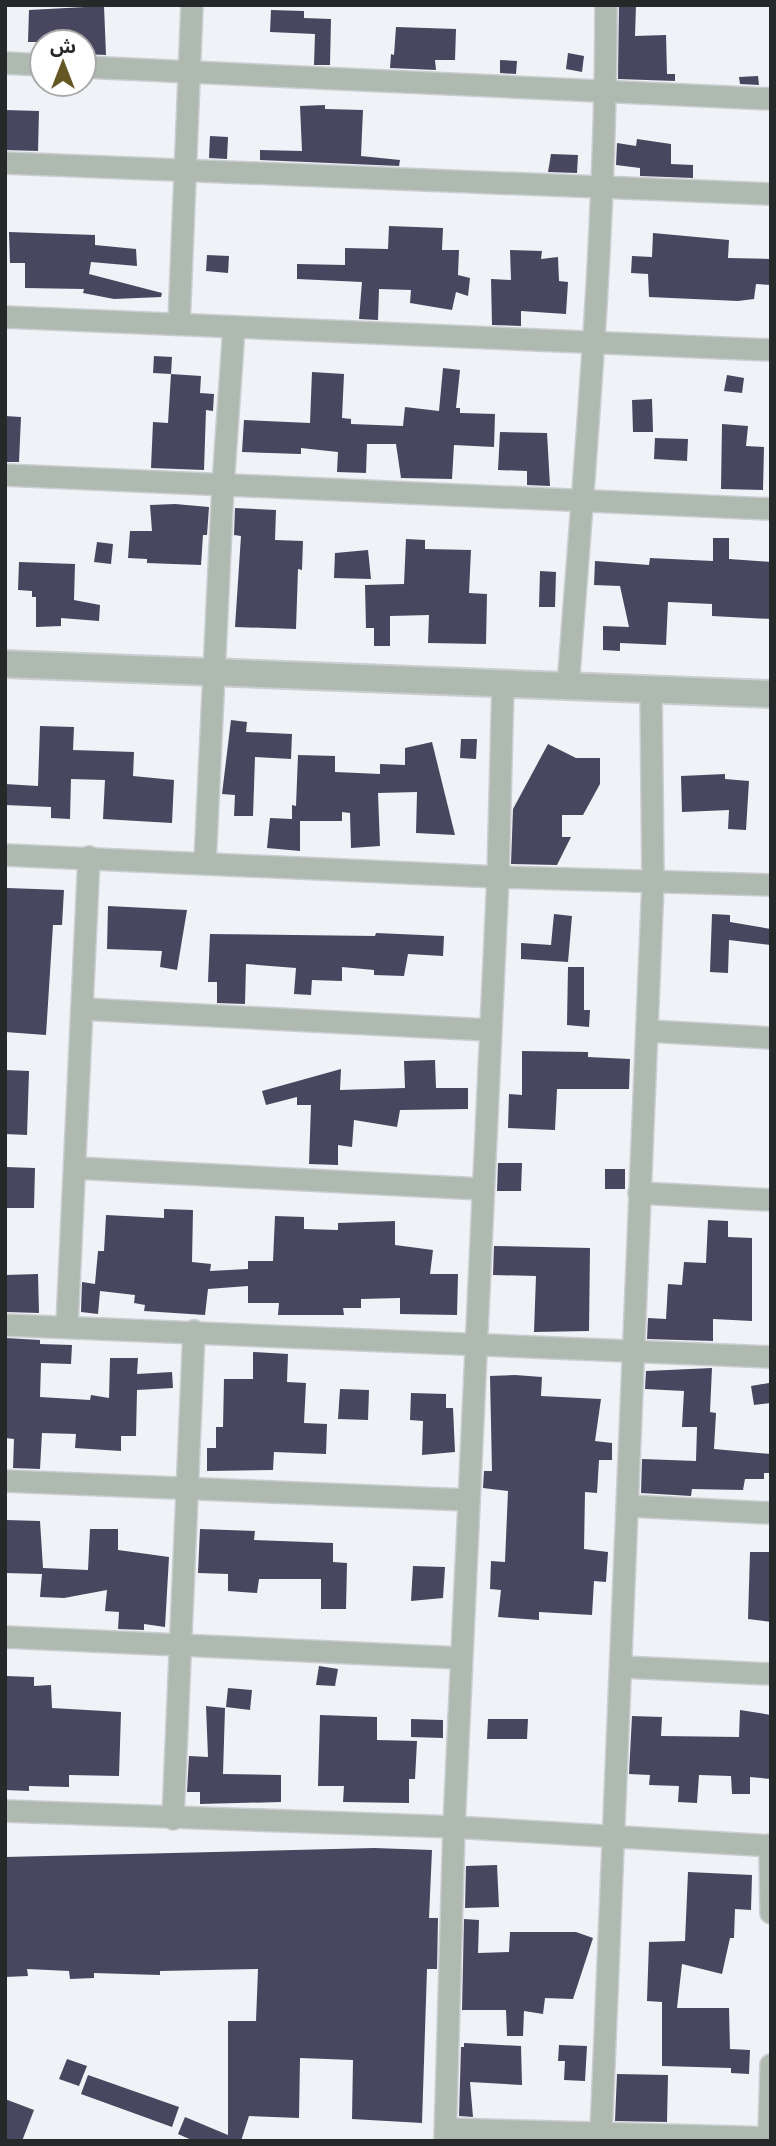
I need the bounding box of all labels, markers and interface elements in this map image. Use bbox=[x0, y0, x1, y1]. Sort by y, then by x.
north arrow bbox=[28, 28, 98, 98]
text: ش bbox=[50, 35, 76, 58]

